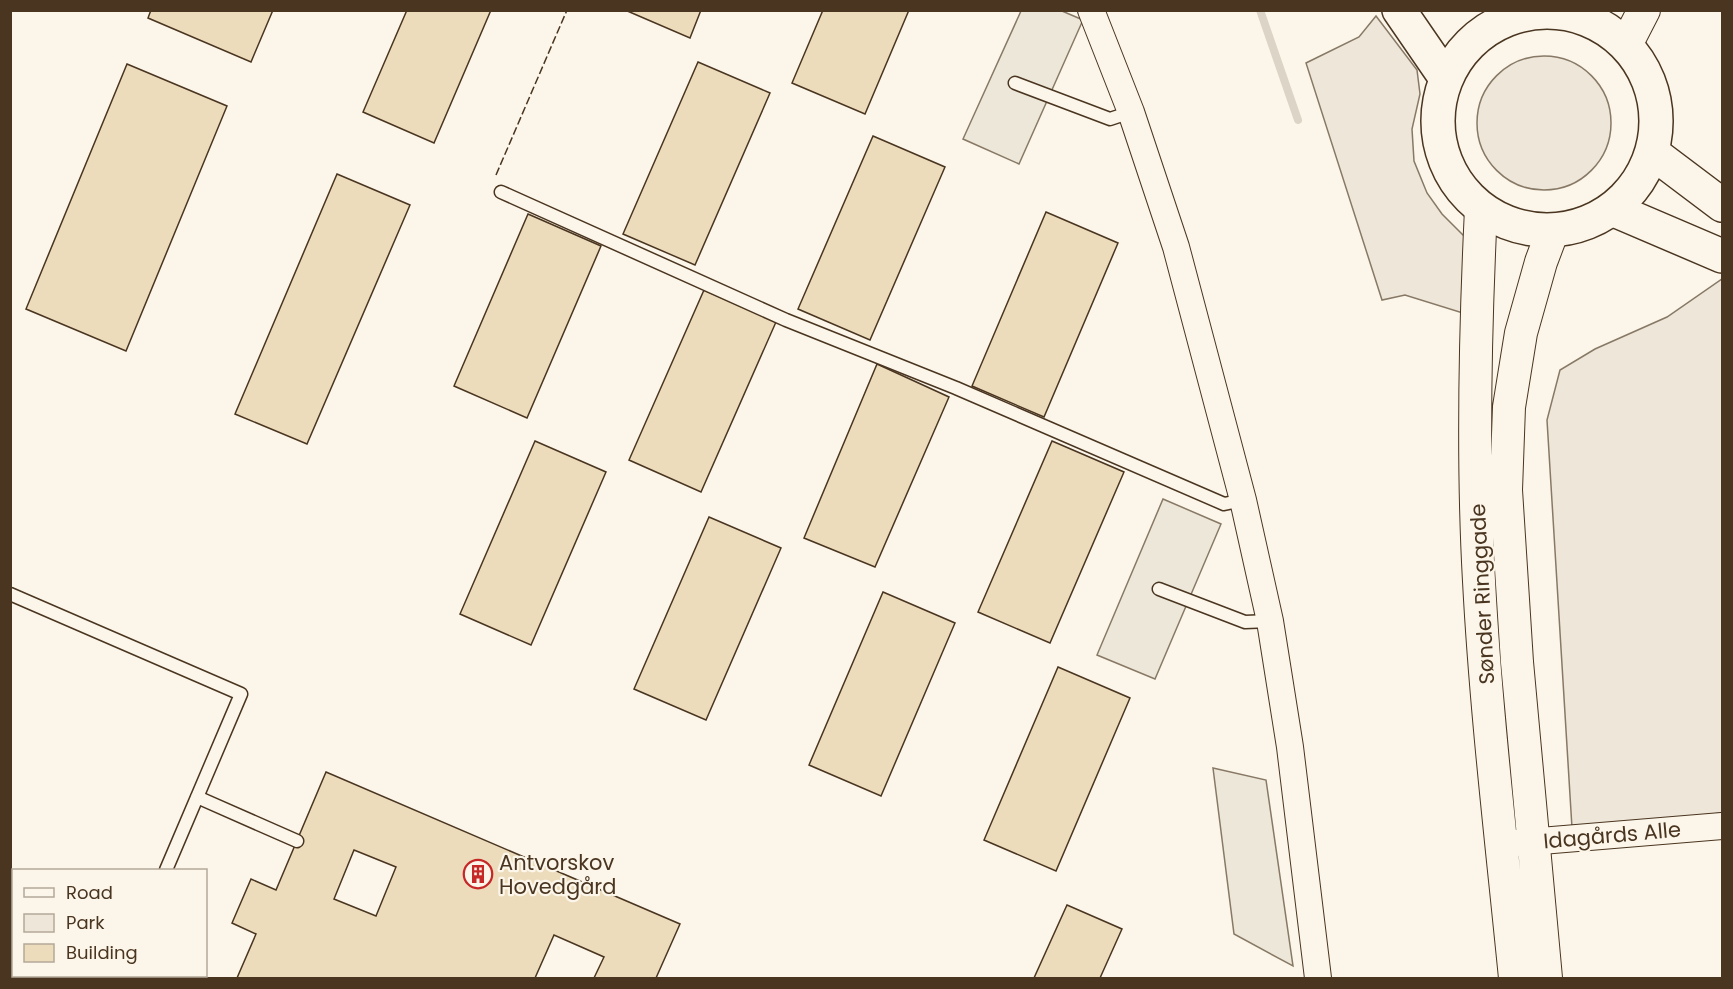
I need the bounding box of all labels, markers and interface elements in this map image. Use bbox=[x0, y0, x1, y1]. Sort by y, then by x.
street label: Sønder Ringgade bbox=[1463, 503, 1501, 685]
street label: Idagårds Alle bbox=[1542, 815, 1682, 855]
place label: Antvorskov Hovedgård bbox=[499, 848, 616, 901]
building icon: Antvorskov Hovedgård bbox=[462, 858, 494, 890]
legend bbox=[12, 869, 207, 977]
text: Road bbox=[66, 880, 113, 905]
text: Park bbox=[66, 910, 105, 935]
text: Building bbox=[66, 940, 138, 965]

